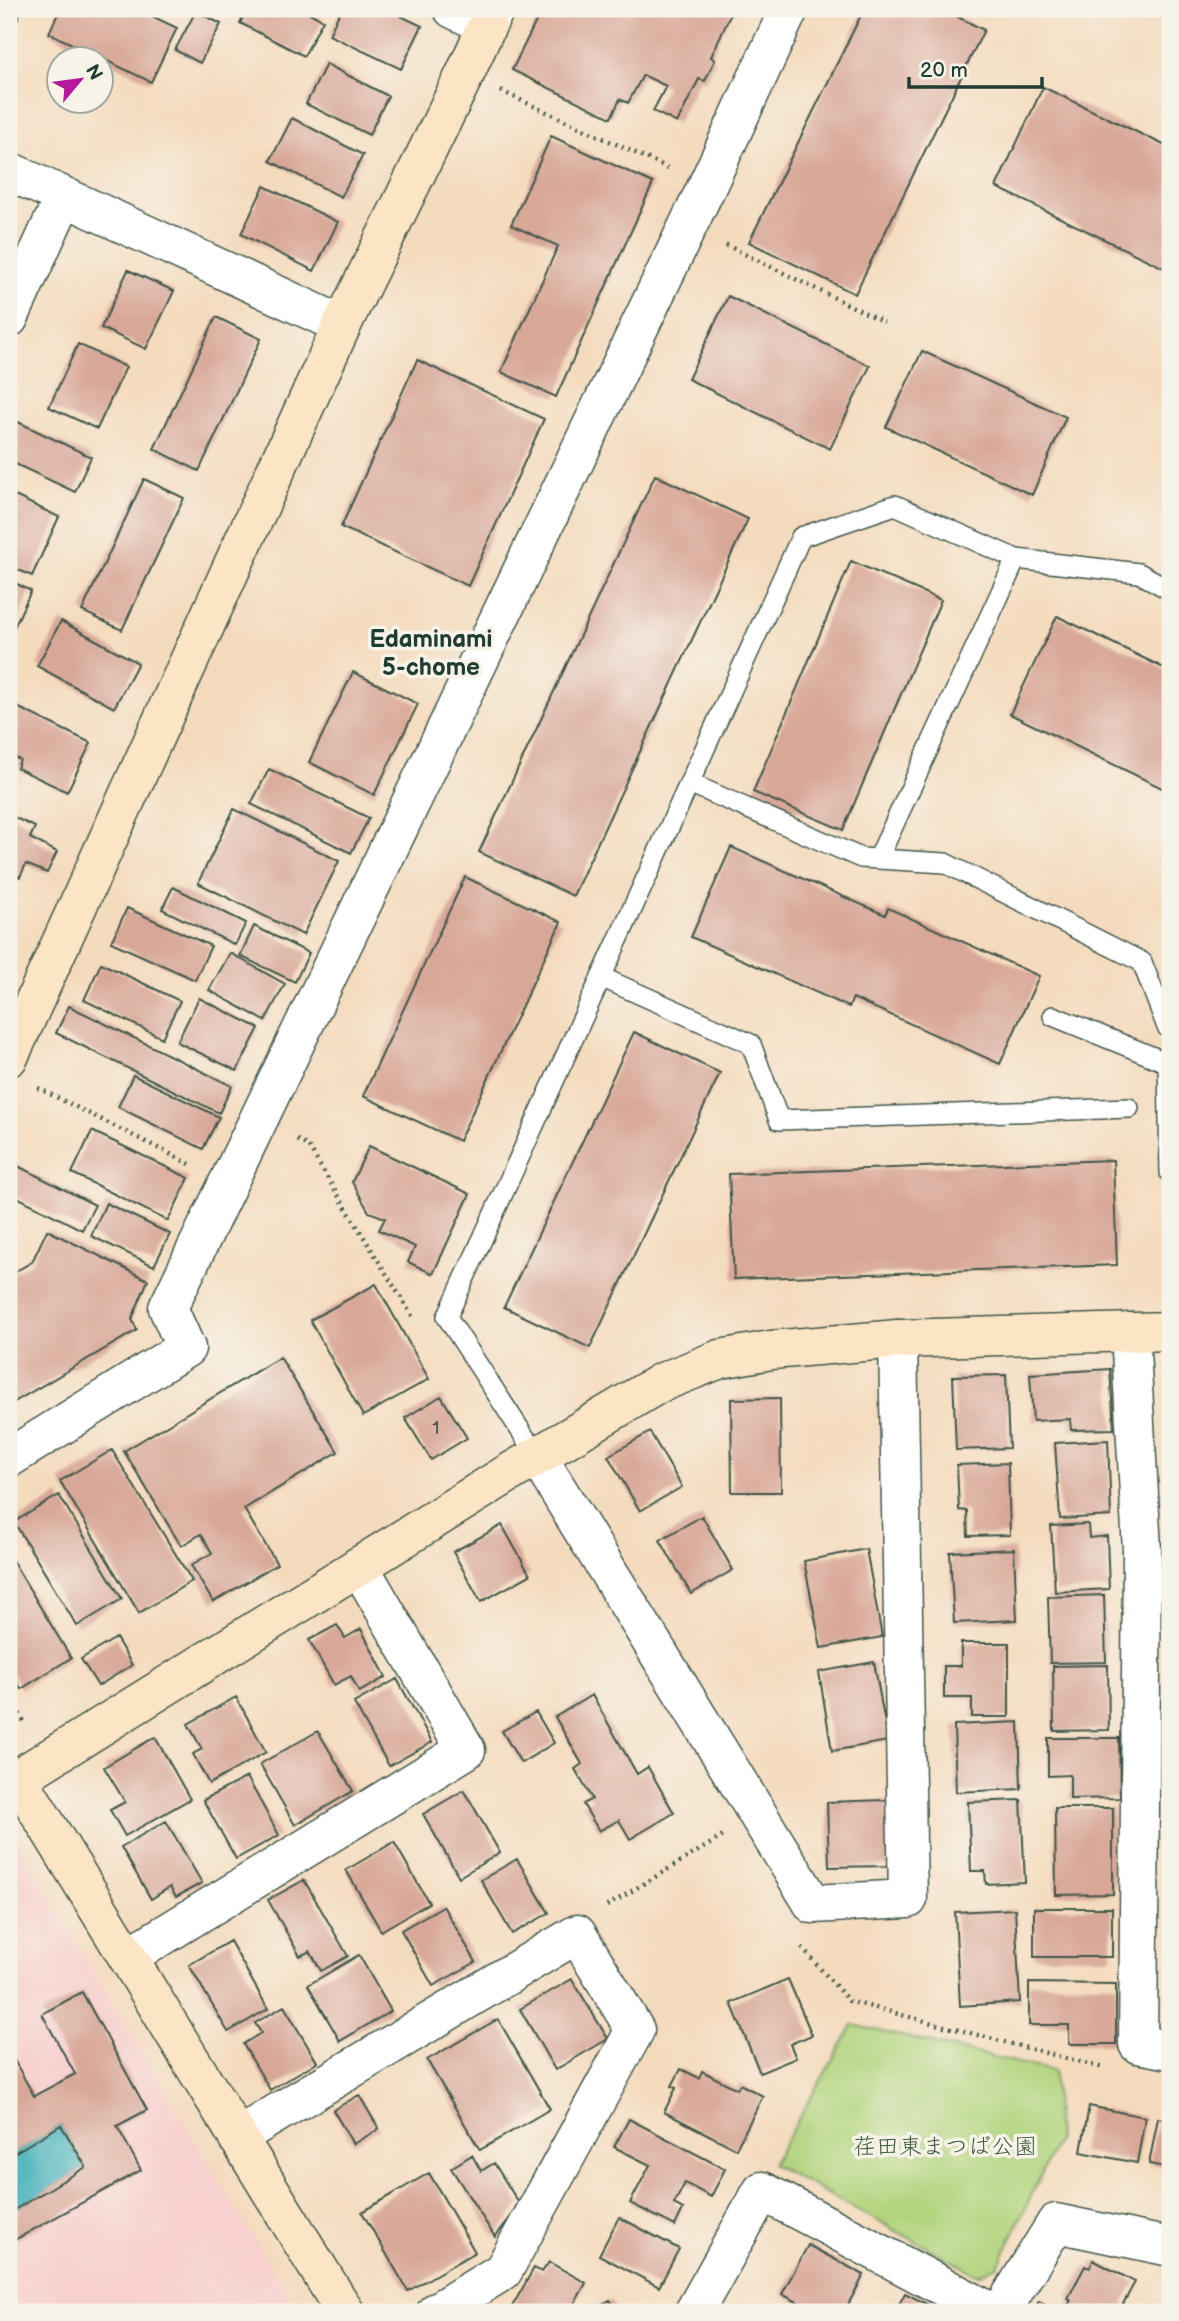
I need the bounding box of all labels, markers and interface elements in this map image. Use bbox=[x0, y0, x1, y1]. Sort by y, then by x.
north arrow bbox=[46, 46, 116, 116]
scale bar bbox=[909, 46, 1042, 90]
text: 20 m bbox=[920, 58, 968, 83]
text: N bbox=[80, 61, 107, 84]
district label: Edaminami 5-chome bbox=[370, 625, 492, 682]
house number: 1 bbox=[432, 1417, 440, 1440]
park label: 荏田東まつば公園 bbox=[853, 2133, 1037, 2161]

